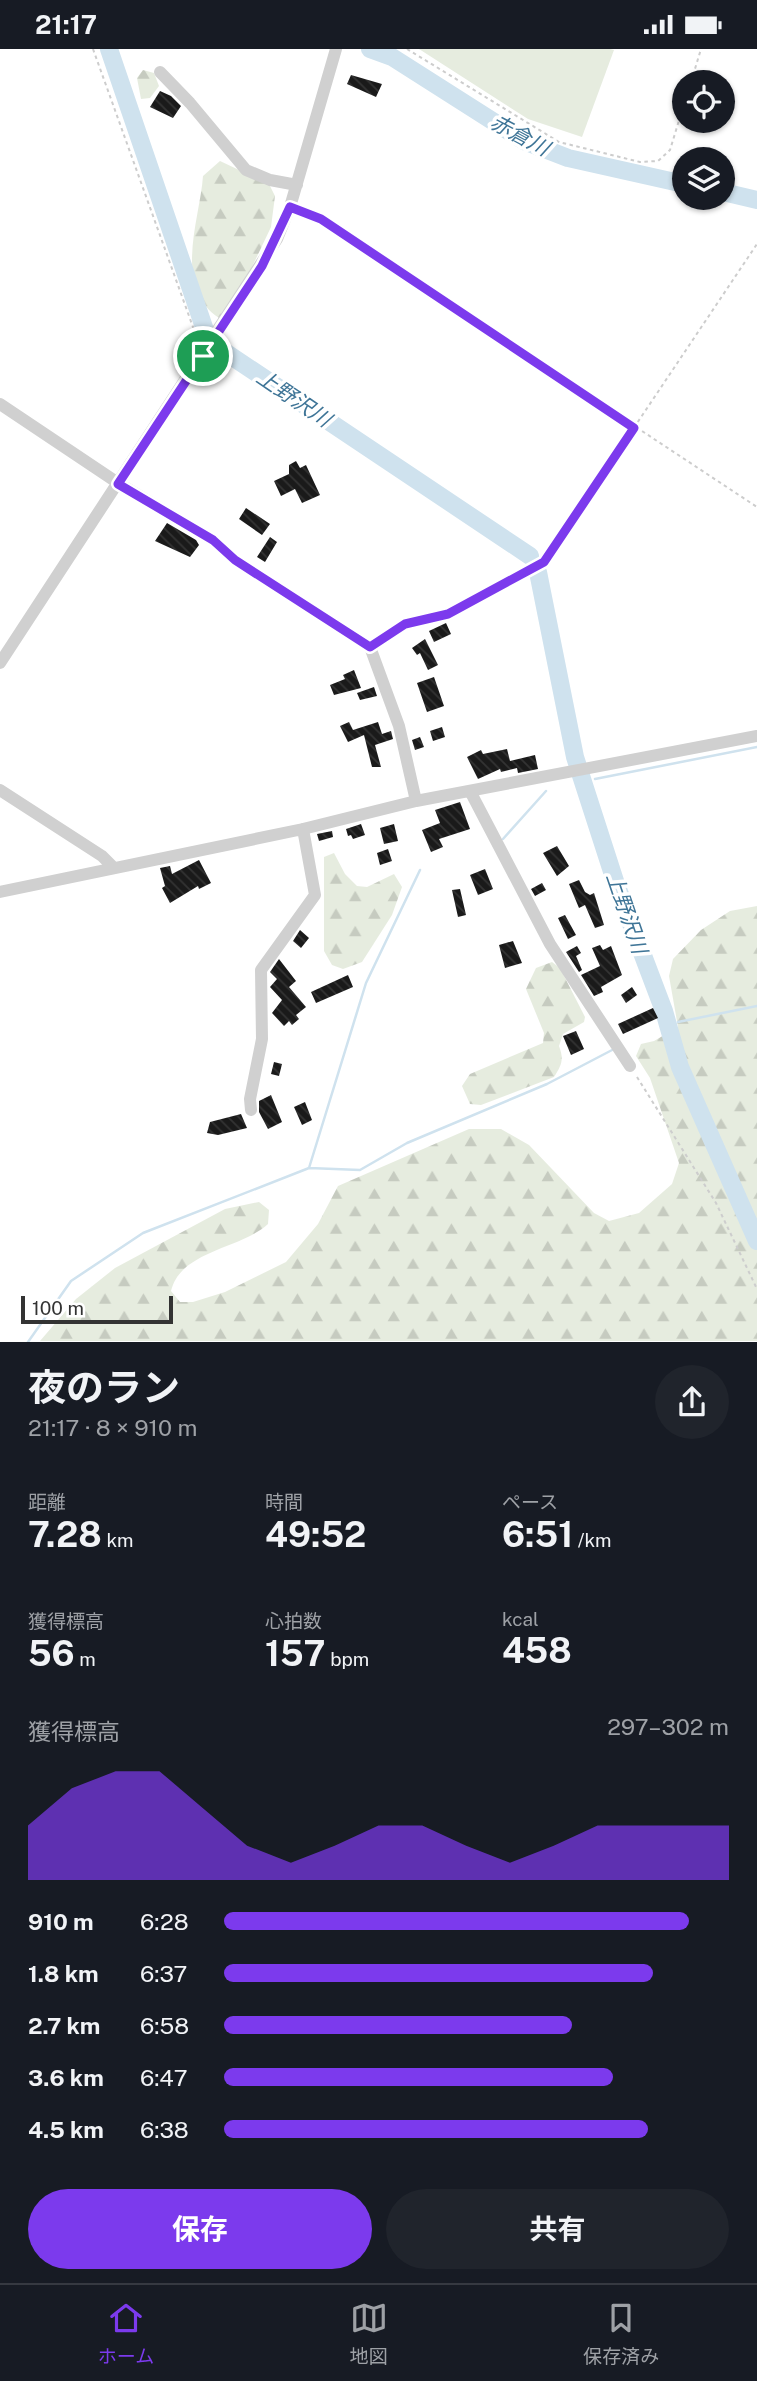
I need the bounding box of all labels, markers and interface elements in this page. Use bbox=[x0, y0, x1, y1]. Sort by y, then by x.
text: 21:17 bbox=[35, 9, 97, 40]
map controls bbox=[672, 70, 735, 210]
button: locate bbox=[672, 70, 735, 133]
water label: 赤倉川 bbox=[486, 109, 555, 162]
button: layers bbox=[672, 147, 735, 210]
pin bbox=[173, 326, 233, 386]
icon: arrive bbox=[184, 337, 222, 375]
water label: 上野沢川 bbox=[252, 364, 337, 433]
water label: 上野沢川 bbox=[602, 869, 653, 959]
scale bar bbox=[21, 1293, 173, 1324]
text: 100 m bbox=[32, 1297, 84, 1319]
text: 夜のラン bbox=[28, 1365, 180, 1410]
button: share bbox=[655, 1365, 729, 1439]
text: 21:17 · 8 × 910 m bbox=[28, 1414, 198, 1441]
text: 距離 bbox=[28, 1491, 66, 1513]
text: 時間 bbox=[265, 1491, 303, 1513]
text: ペース bbox=[502, 1491, 558, 1513]
text: 7.28 bbox=[28, 1514, 102, 1555]
text: 49:52 bbox=[265, 1514, 366, 1555]
text: 6:51 bbox=[502, 1514, 573, 1555]
text: km bbox=[102, 1529, 134, 1551]
text: /km bbox=[573, 1529, 612, 1551]
text: kcal bbox=[502, 1608, 539, 1630]
text: 獲得標高 bbox=[28, 1610, 104, 1632]
text: 心拍数 bbox=[265, 1610, 322, 1632]
text: 458 bbox=[502, 1630, 572, 1671]
text: 56 bbox=[28, 1633, 75, 1674]
text: 157 bbox=[265, 1633, 326, 1674]
text: m bbox=[75, 1648, 96, 1670]
text: bpm bbox=[326, 1648, 369, 1670]
text: 297–302 m bbox=[607, 1713, 729, 1740]
text: 獲得標高 bbox=[28, 1718, 120, 1745]
text: 910 m bbox=[28, 1908, 94, 1935]
text: 6:28 bbox=[140, 1908, 189, 1935]
text: 1.8 km bbox=[28, 1960, 99, 1987]
text: 6:37 bbox=[140, 1960, 187, 1987]
text: 2.7 km bbox=[28, 2012, 100, 2039]
text: 6:58 bbox=[140, 2012, 189, 2039]
text: 3.6 km bbox=[28, 2064, 104, 2091]
text: 6:47 bbox=[140, 2064, 188, 2091]
text: 4.5 km bbox=[28, 2116, 104, 2143]
text: 6:38 bbox=[140, 2116, 189, 2143]
button: 保存 bbox=[28, 2189, 372, 2269]
button: 共有 bbox=[386, 2189, 729, 2269]
tab: ホーム bbox=[98, 2299, 154, 2368]
tab: 地図 bbox=[350, 2299, 388, 2368]
tab: 保存済み bbox=[583, 2299, 659, 2368]

